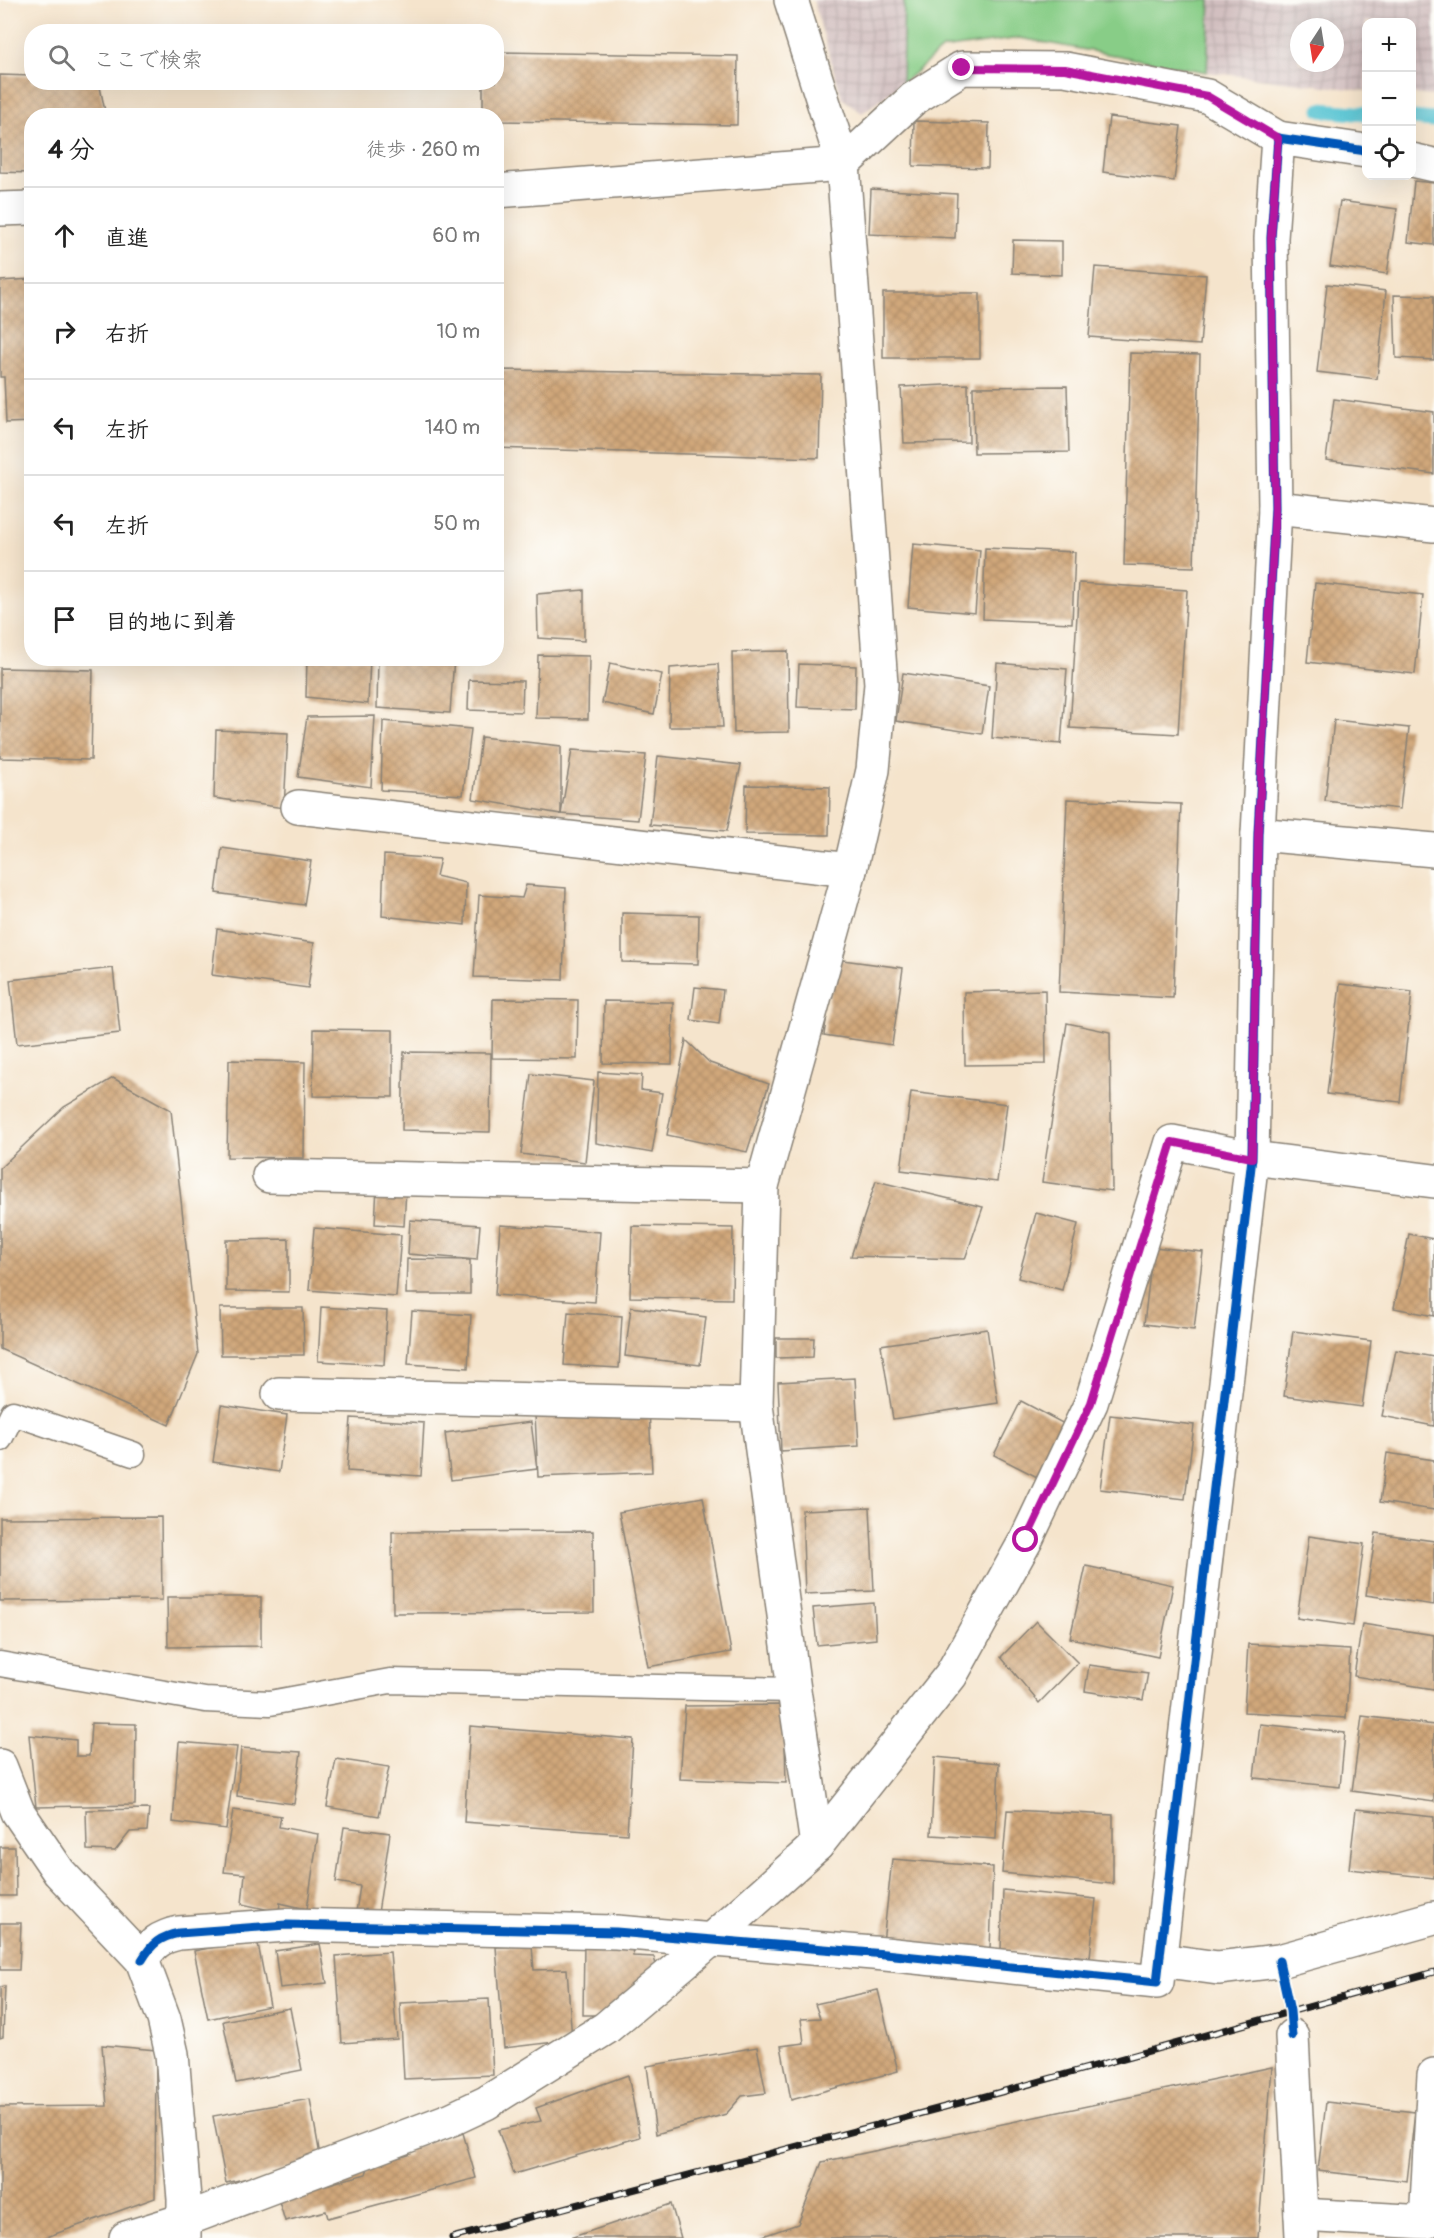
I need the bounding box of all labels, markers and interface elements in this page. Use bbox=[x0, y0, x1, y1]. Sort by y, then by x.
north arrow bbox=[1290, 18, 1344, 72]
map controls bbox=[1362, 18, 1416, 180]
button: + bbox=[1362, 18, 1416, 72]
search box bbox=[24, 24, 504, 90]
icon: search bbox=[45, 41, 78, 74]
text: ここで検索 bbox=[93, 46, 203, 74]
route end bbox=[948, 54, 974, 80]
button: − bbox=[1362, 72, 1416, 126]
button: locate bbox=[1362, 126, 1416, 180]
text: 4 分 bbox=[48, 134, 95, 166]
text: 徒歩 · 260 m bbox=[366, 137, 480, 162]
icon: ahead bbox=[48, 219, 81, 252]
text: 60 m bbox=[433, 223, 480, 248]
text: 直進 bbox=[105, 224, 149, 252]
icon: right bbox=[48, 315, 81, 348]
text: 10 m bbox=[436, 319, 480, 344]
text: 右折 bbox=[105, 320, 149, 348]
icon: left bbox=[48, 411, 81, 444]
text: 140 m bbox=[425, 415, 480, 440]
text: 左折 bbox=[105, 416, 149, 444]
icon: left bbox=[48, 507, 81, 540]
text: 50 m bbox=[433, 511, 480, 536]
text: 左折 bbox=[105, 512, 149, 540]
icon: arrive bbox=[48, 603, 81, 636]
text: 目的地に到着 bbox=[105, 608, 237, 636]
route start bbox=[1012, 1526, 1038, 1552]

